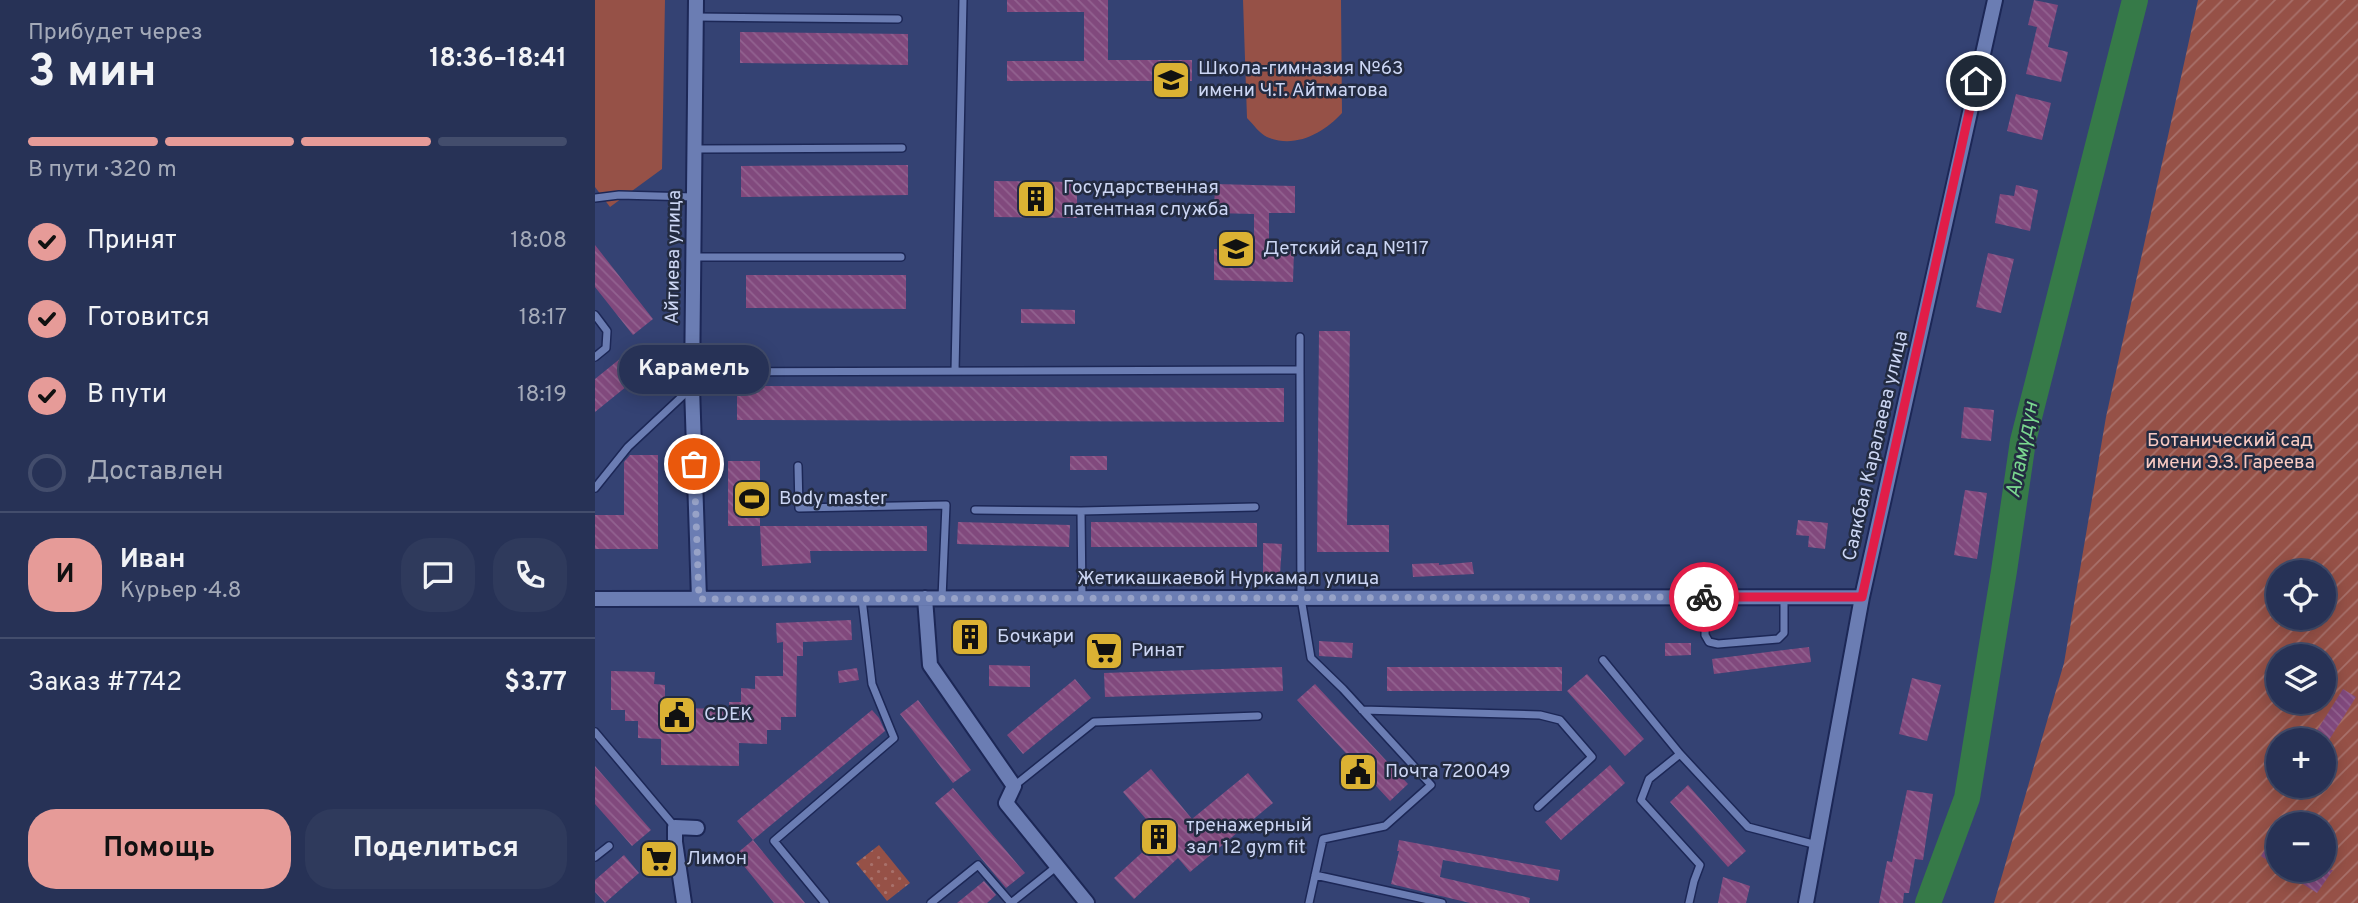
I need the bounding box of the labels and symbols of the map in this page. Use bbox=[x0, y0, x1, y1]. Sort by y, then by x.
pin bbox=[1946, 51, 2006, 111]
place label: Школа-гимназия №63 имени Ч.Т. Айтматова bbox=[1198, 57, 1403, 103]
school or university icon: Школа-гимназия №63 имени Ч.Т. Айтматова bbox=[1150, 59, 1192, 101]
place label: Государственная патентная служба bbox=[1063, 176, 1228, 222]
building icon: Государственная патентная служба bbox=[1015, 178, 1057, 220]
street label: Айтиева улица bbox=[661, 190, 687, 324]
school or university icon: Детский сад №117 bbox=[1215, 228, 1257, 270]
place label: Детский сад №117 bbox=[1263, 237, 1429, 261]
street label: Саякбая Каралаева улица bbox=[1838, 329, 1914, 563]
callout: Карамель bbox=[619, 345, 769, 394]
water label: Аламүдүн bbox=[2000, 399, 2046, 500]
park label: Ботанический сад имени Э.З. Гареева bbox=[2145, 429, 2315, 475]
pin bbox=[664, 434, 724, 494]
sports icon: Body master bbox=[731, 478, 773, 520]
place label: Body master bbox=[779, 487, 888, 511]
courier bbox=[1669, 562, 1739, 632]
street label: Жетикашкаевой Нуркамал улица bbox=[1077, 567, 1379, 591]
building icon: Бочкари bbox=[949, 616, 991, 658]
place label: Бочкари bbox=[997, 625, 1074, 649]
supermarket icon: Ринат bbox=[1083, 630, 1125, 672]
place label: Ринат bbox=[1131, 639, 1185, 663]
public building icon: CDEK bbox=[656, 694, 698, 736]
place label: CDEK bbox=[704, 703, 753, 727]
public building icon: Почта 720049 bbox=[1337, 751, 1379, 793]
place label: Почта 720049 bbox=[1385, 760, 1511, 784]
place label: тренажерный зал 12 gym fit bbox=[1186, 814, 1312, 860]
building icon: тренажерный зал 12 gym fit bbox=[1138, 816, 1180, 858]
supermarket icon: Лимон bbox=[638, 838, 680, 880]
place label: Лимон bbox=[686, 847, 747, 871]

